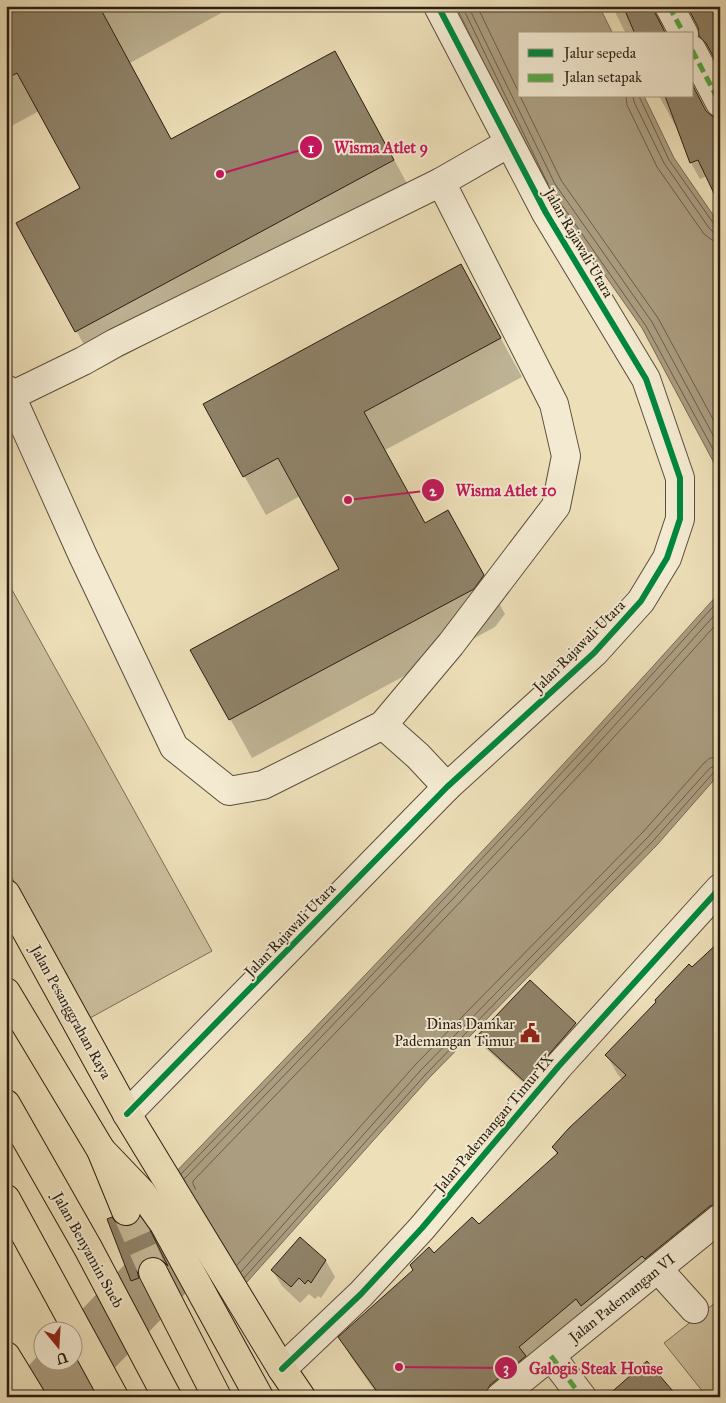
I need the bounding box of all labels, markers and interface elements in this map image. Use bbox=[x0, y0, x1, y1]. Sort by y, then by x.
legend bbox=[518, 32, 694, 98]
text: Jalur sepeda bbox=[562, 44, 637, 63]
text: Jalan setapak bbox=[562, 68, 642, 87]
callout: Wisma Atlet 9 bbox=[299, 132, 438, 163]
text: Wisma Atlet 9 bbox=[334, 138, 428, 158]
text: 1 bbox=[308, 139, 314, 157]
street label: Jalan Rajawali Utara bbox=[539, 183, 618, 302]
callout: Wisma Atlet 10 bbox=[420, 475, 566, 506]
text: Wisma Atlet 10 bbox=[456, 481, 556, 500]
text: 2 bbox=[429, 482, 437, 500]
street label: Jalan Rajawali Utara bbox=[528, 596, 630, 698]
street label: Jalan Rajawali Utara bbox=[239, 879, 340, 983]
street label: Jalan Pesanggrahan Raya bbox=[25, 940, 116, 1083]
place label: Dinas Damkar Pademangan Timur bbox=[394, 1015, 515, 1050]
public building icon: Dinas Damkar Pademangan Timur bbox=[519, 1022, 541, 1044]
street label: Jalan Pademangan Timur IX bbox=[429, 1050, 558, 1198]
street label: Jalan Benyamin Sueb bbox=[47, 1187, 127, 1311]
street label: Jalan Pademangan VI bbox=[564, 1250, 679, 1348]
north arrow bbox=[32, 1320, 82, 1370]
text: U bbox=[53, 1348, 70, 1368]
callout: Galogis Steak House bbox=[494, 1353, 673, 1384]
text: 3 bbox=[503, 1359, 509, 1378]
text: Galogis Steak House bbox=[529, 1359, 663, 1379]

